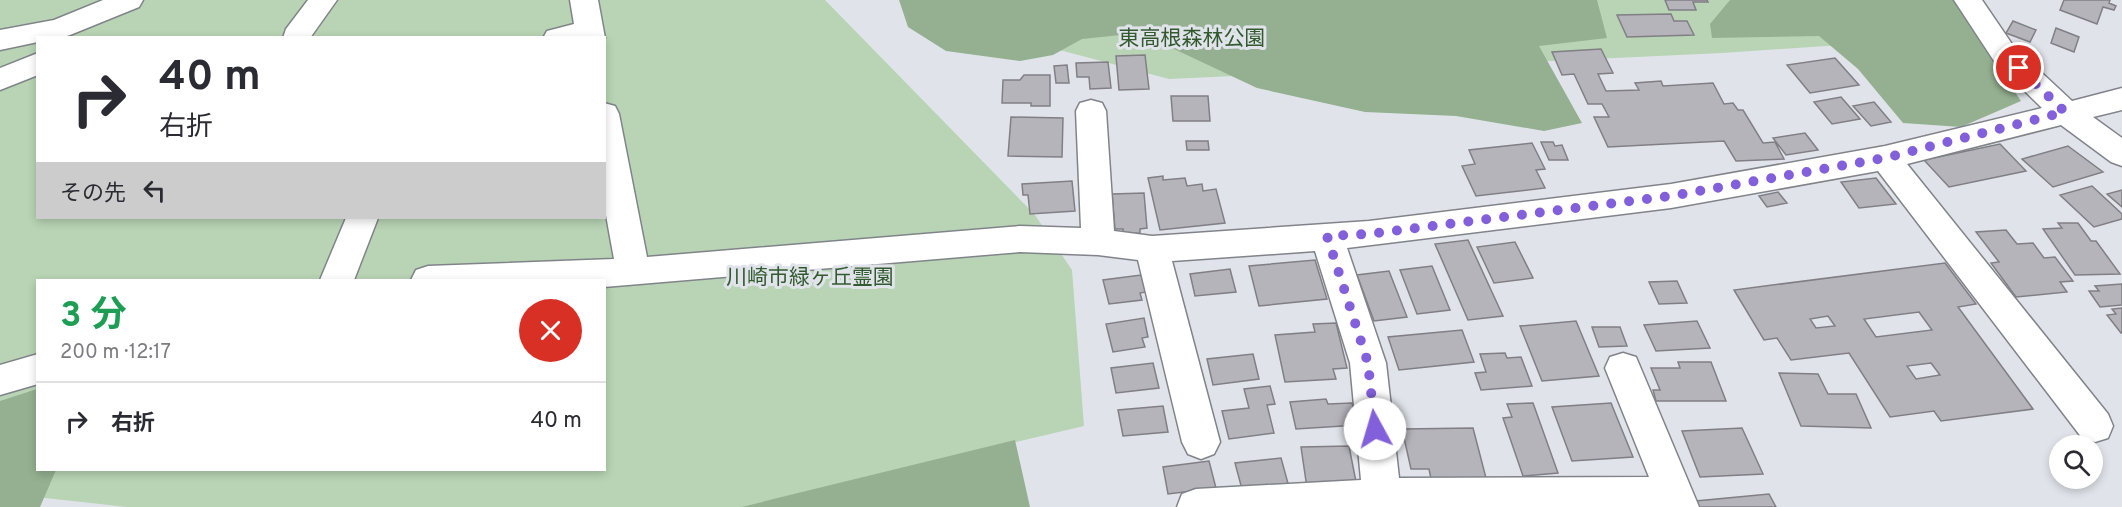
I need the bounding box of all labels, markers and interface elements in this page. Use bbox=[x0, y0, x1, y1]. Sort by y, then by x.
park label: 東高根森林公園 bbox=[1119, 26, 1266, 53]
pin bbox=[1993, 42, 2044, 93]
icon: arrive bbox=[2002, 51, 2035, 84]
text: 40 m bbox=[159, 52, 261, 105]
icon: right bbox=[60, 60, 138, 138]
text: 右折 bbox=[159, 111, 213, 145]
icon: left bbox=[138, 174, 171, 207]
text: その先 bbox=[60, 181, 126, 208]
park label: 川崎市緑ヶ丘霊園 bbox=[726, 265, 894, 292]
text: 3 分 bbox=[60, 294, 127, 340]
button: close bbox=[519, 299, 582, 362]
text: 200 m · 12:17 bbox=[60, 340, 171, 366]
position arrow bbox=[1343, 397, 1407, 461]
icon: right bbox=[60, 405, 93, 438]
text: 40 m bbox=[530, 408, 582, 435]
text: 右折 bbox=[111, 411, 155, 438]
map controls bbox=[2049, 435, 2103, 489]
button: search bbox=[2049, 435, 2103, 489]

